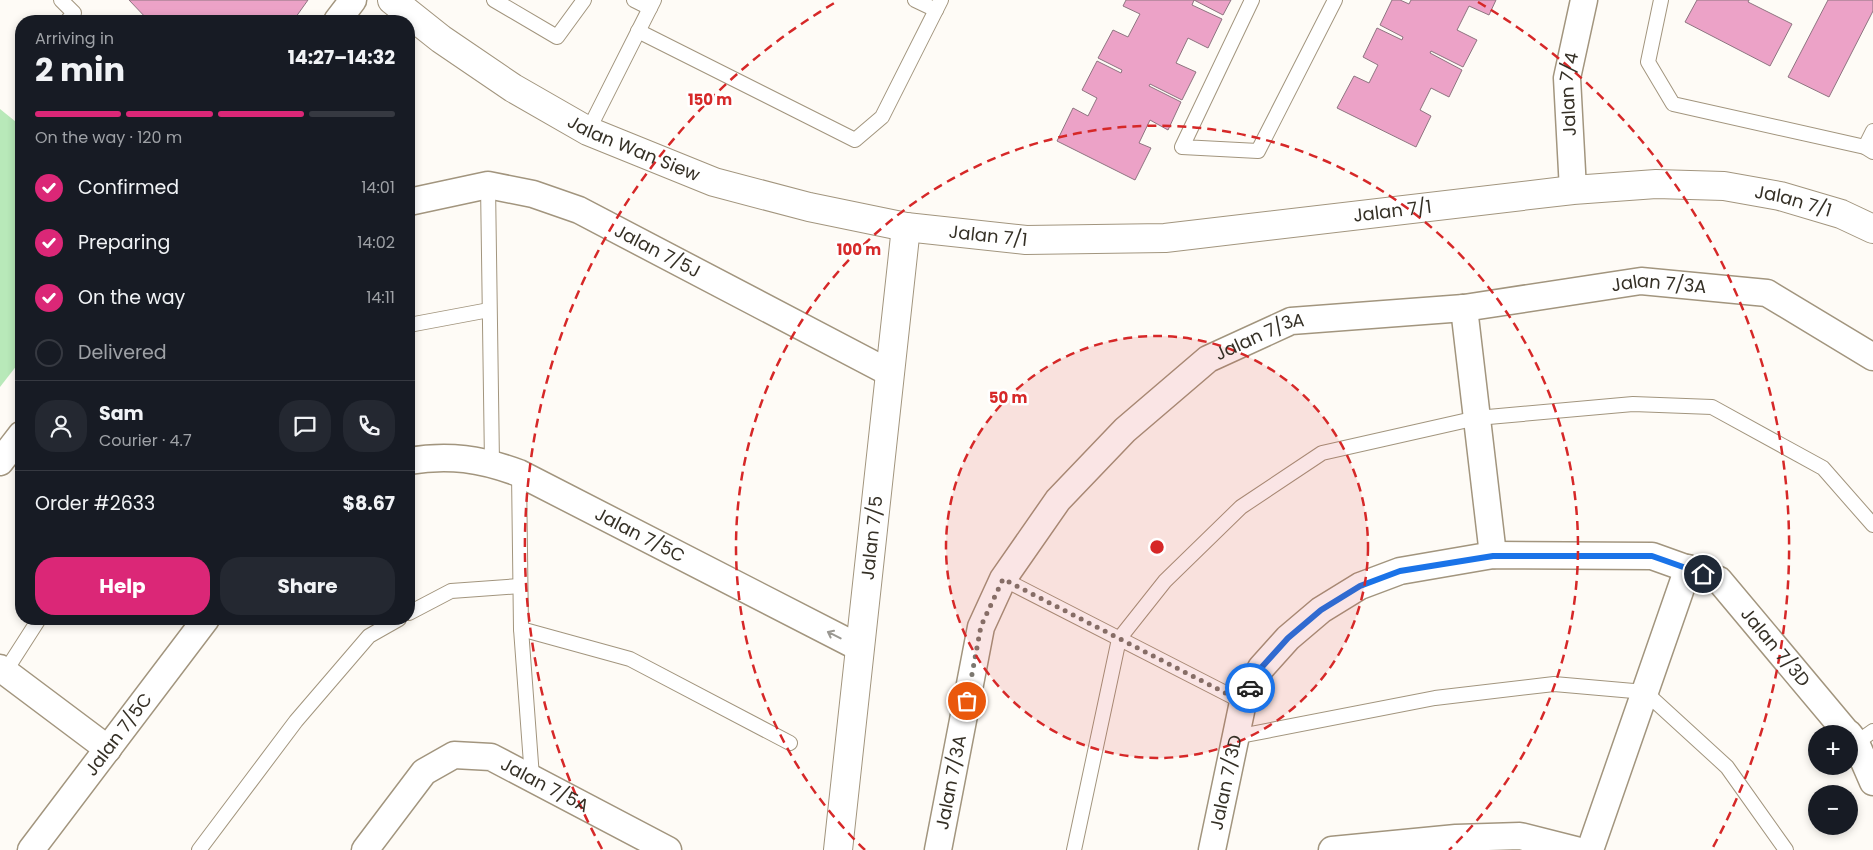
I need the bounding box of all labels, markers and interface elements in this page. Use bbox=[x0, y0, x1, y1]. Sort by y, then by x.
text: Arriving in bbox=[35, 27, 114, 50]
text: 14:27–14:32 bbox=[288, 44, 395, 71]
text: 2 min bbox=[35, 47, 125, 92]
street label: Jalan 7/4 bbox=[1554, 50, 1584, 137]
text: 150 m bbox=[688, 89, 732, 110]
street label: Jalan Wan Siew bbox=[563, 109, 704, 187]
text: On the way · 120 m bbox=[35, 126, 182, 149]
icon: check bbox=[35, 174, 63, 202]
text: Confirmed bbox=[78, 174, 179, 201]
text: 14:01 bbox=[361, 176, 395, 199]
street label: Jalan 7/1 bbox=[1753, 179, 1835, 223]
street label: Jalan 7/1 bbox=[1352, 194, 1433, 228]
street label: Jalan 7/5J bbox=[610, 218, 705, 284]
street label: Jalan 7/1 bbox=[948, 219, 1029, 252]
icon: check bbox=[35, 229, 63, 257]
text: Preparing bbox=[78, 229, 170, 256]
text: 14:02 bbox=[357, 231, 395, 254]
text: 100 m bbox=[837, 239, 881, 260]
street label: Jalan 7/3A bbox=[1609, 268, 1708, 299]
icon: check bbox=[35, 284, 63, 312]
text: On the way bbox=[78, 284, 185, 311]
text: 14:11 bbox=[366, 286, 395, 309]
street label: Jalan 7/3A bbox=[1211, 307, 1305, 366]
text: Delivered bbox=[78, 339, 167, 366]
text: 50 m bbox=[989, 387, 1027, 408]
button: person bbox=[35, 400, 87, 452]
text: Sam bbox=[99, 400, 144, 427]
button: chat bbox=[279, 400, 331, 452]
button: phone bbox=[343, 400, 395, 452]
text: Courier · 4.7 bbox=[99, 429, 192, 452]
text: Order #2633 bbox=[35, 490, 155, 517]
text: $8.67 bbox=[343, 490, 395, 517]
street label: Jalan 7/5 bbox=[855, 494, 889, 581]
street label: Jalan 7/5C bbox=[591, 501, 690, 568]
centre of rings bbox=[1148, 538, 1166, 556]
pin bbox=[1682, 553, 1724, 595]
button: Help bbox=[35, 557, 210, 615]
button: Share bbox=[220, 557, 395, 615]
icon: home bbox=[1689, 560, 1717, 588]
street label: Jalan 7/3D bbox=[1735, 602, 1816, 692]
one-way arrow bbox=[827, 630, 842, 639]
courier bbox=[1225, 663, 1275, 713]
icon: car bbox=[1236, 674, 1264, 702]
pin bbox=[946, 680, 988, 722]
street label: Jalan 7/5C bbox=[79, 687, 158, 781]
icon: bag bbox=[953, 687, 981, 715]
map controls bbox=[1808, 725, 1858, 835]
button: + bbox=[1808, 725, 1858, 775]
street label: Jalan 7/3A bbox=[929, 733, 972, 832]
street label: Jalan 7/3D bbox=[1204, 733, 1248, 832]
street label: Jalan 7/5A bbox=[496, 751, 593, 818]
button: − bbox=[1808, 785, 1858, 835]

